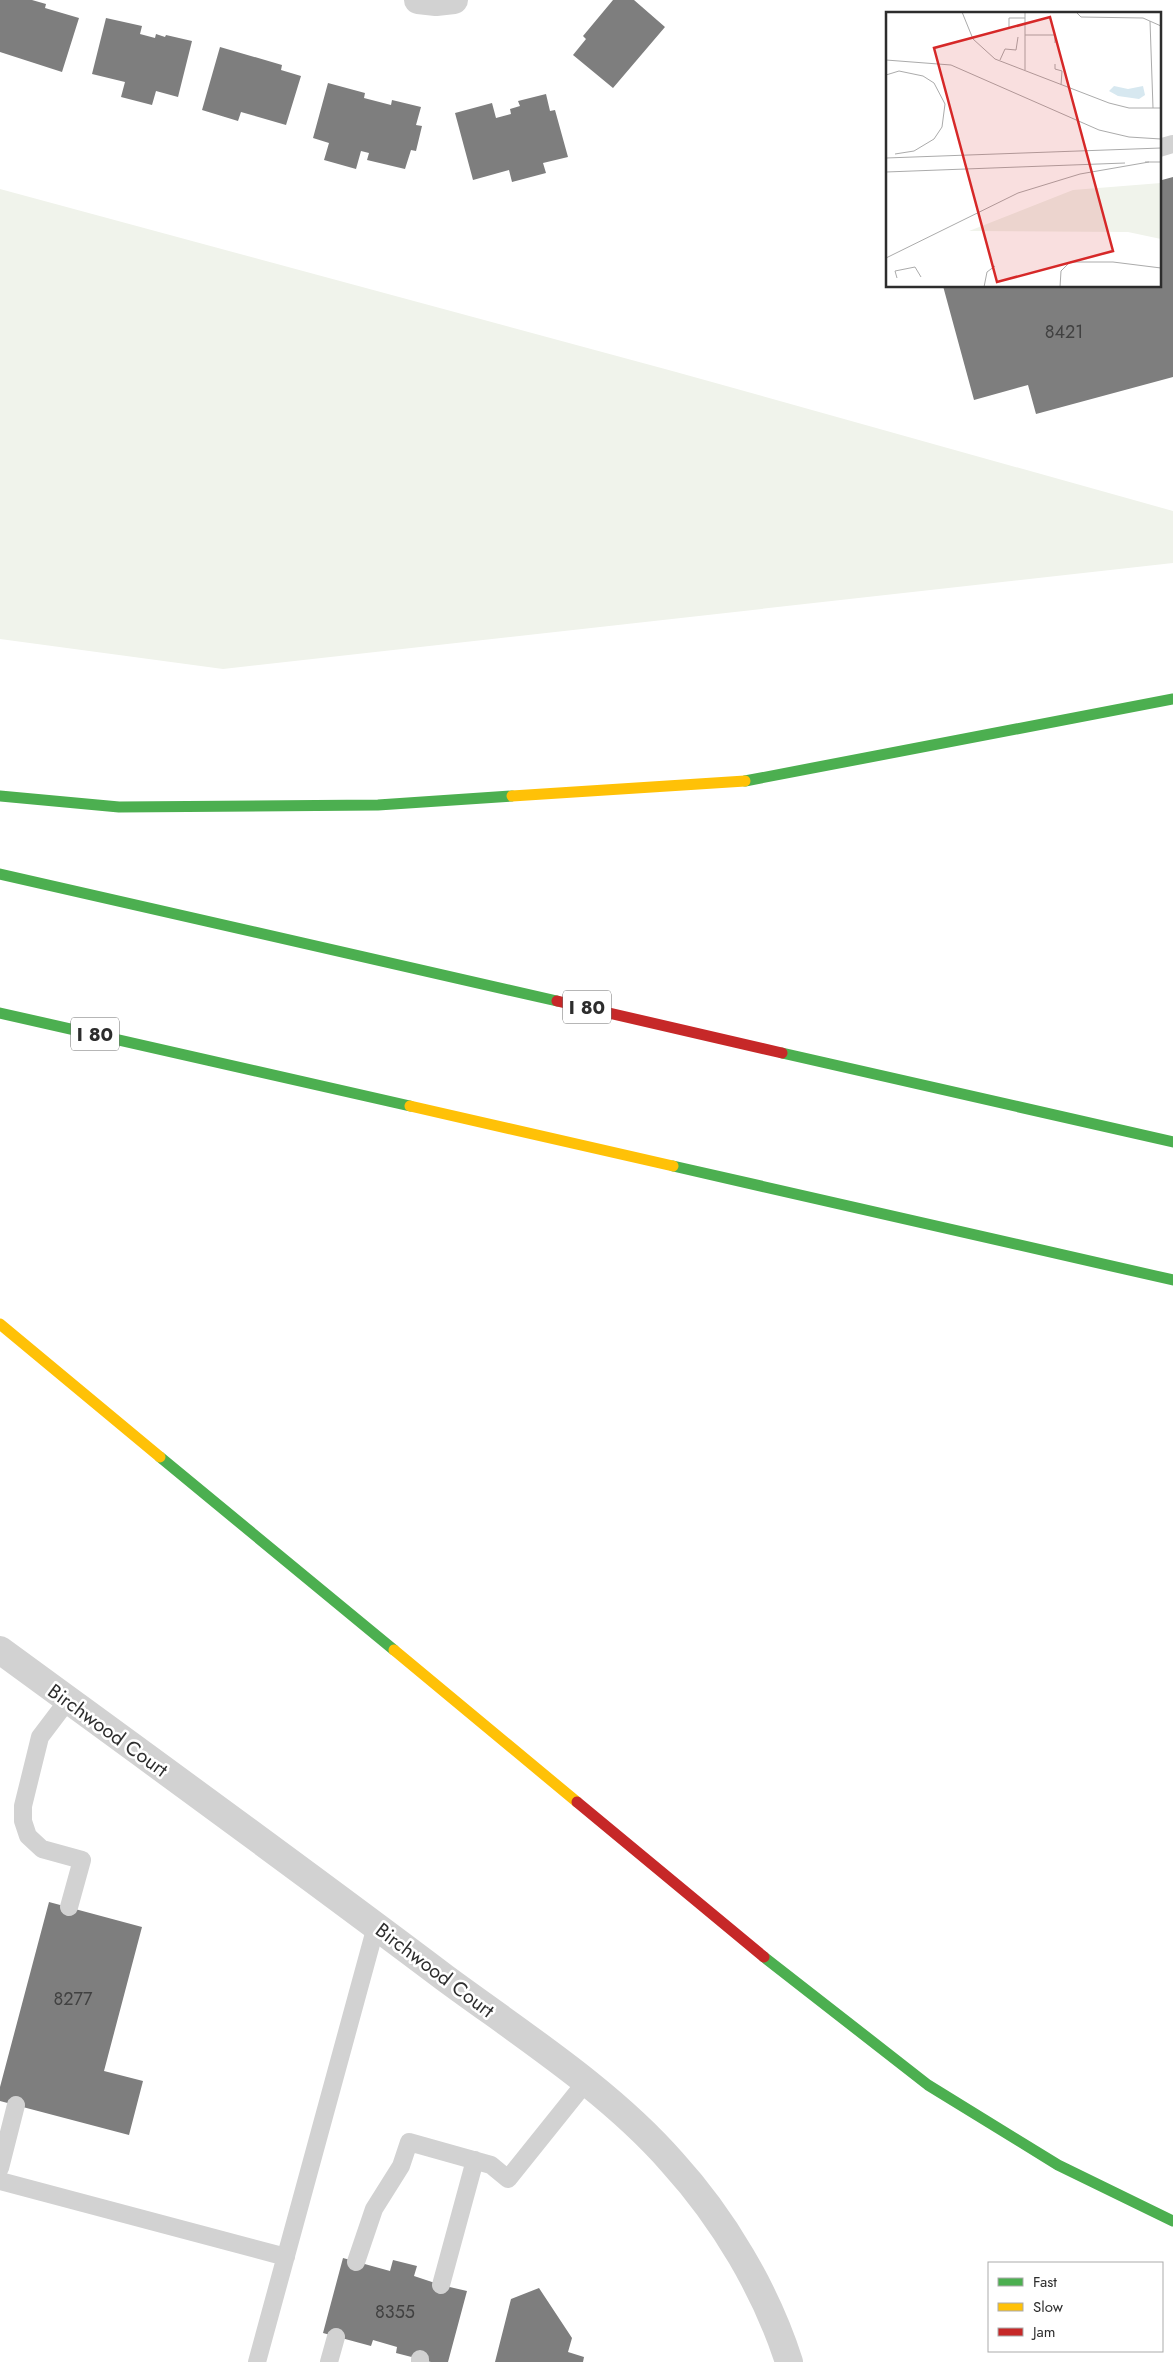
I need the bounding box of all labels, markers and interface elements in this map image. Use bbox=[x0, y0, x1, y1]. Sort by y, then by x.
inset map bbox=[886, 12, 1160, 288]
house number: 8421 bbox=[1045, 319, 1083, 345]
road number: I 80 bbox=[563, 990, 611, 1024]
road number: I 80 bbox=[71, 1018, 119, 1050]
street label: Birchwood Court bbox=[42, 1677, 174, 1784]
street label: Birchwood Court bbox=[369, 1916, 500, 2025]
house number: 8277 bbox=[54, 1986, 93, 2012]
legend bbox=[988, 2262, 1163, 2352]
text: Fast bbox=[1033, 2271, 1057, 2293]
text: Slow bbox=[1033, 2296, 1064, 2318]
house number: 8355 bbox=[375, 2299, 415, 2325]
text: Jam bbox=[1031, 2321, 1056, 2343]

